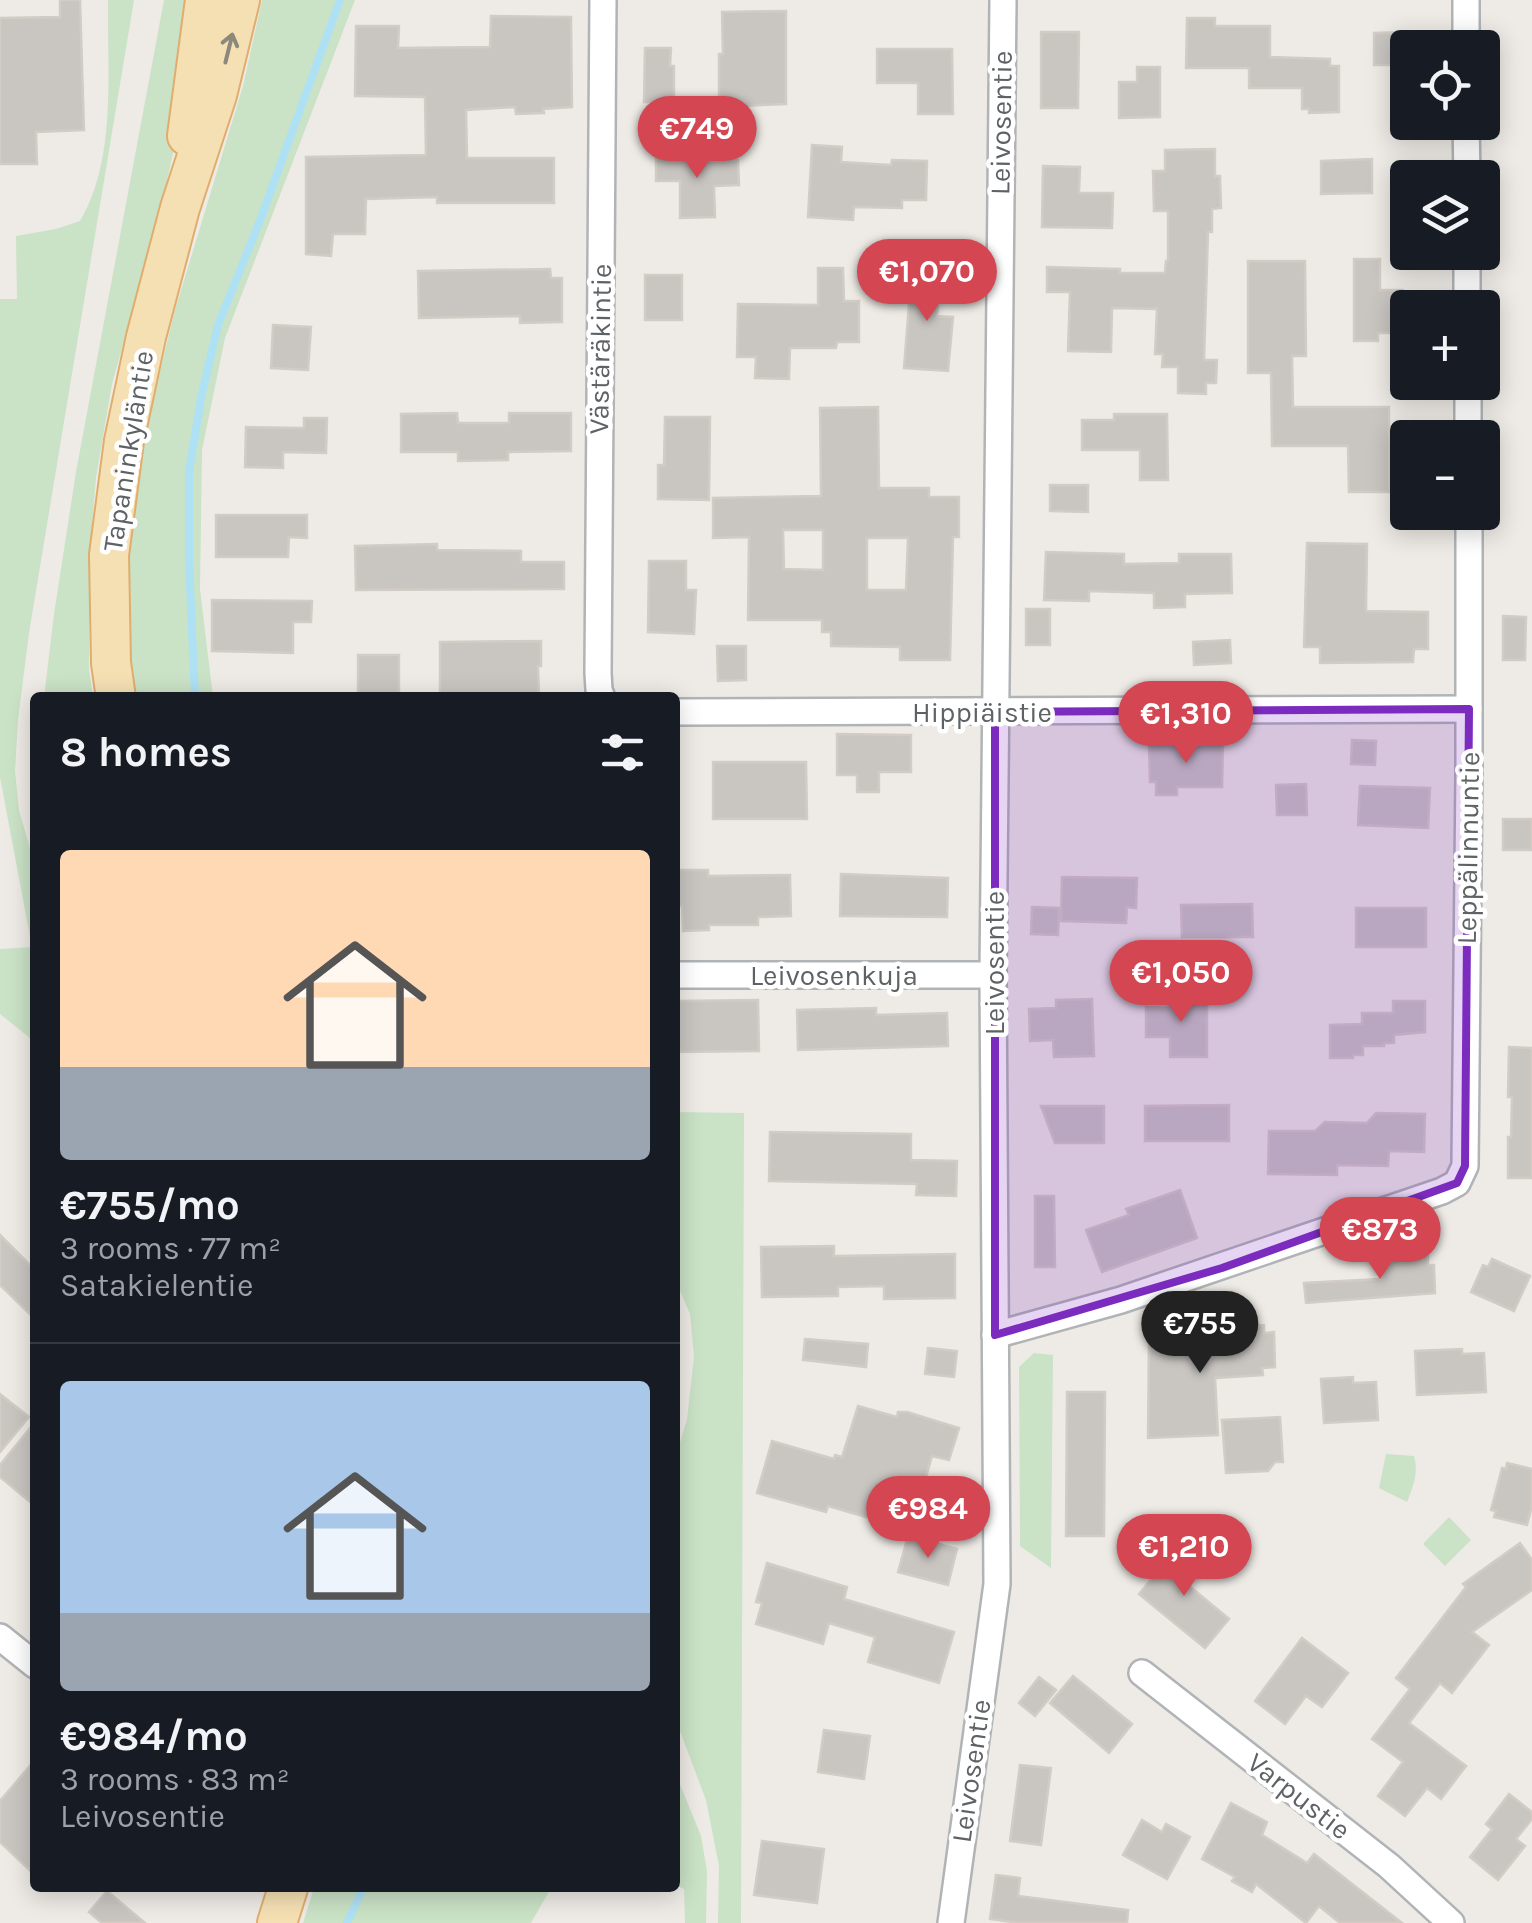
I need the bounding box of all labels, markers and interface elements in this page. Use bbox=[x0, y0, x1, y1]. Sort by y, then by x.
map controls bbox=[1390, 30, 1500, 530]
button: locate bbox=[1390, 30, 1500, 140]
one-way arrow bbox=[221, 33, 239, 65]
street label: Leivosentie bbox=[983, 51, 1019, 195]
pin: €749 bbox=[638, 96, 756, 181]
text: €749 bbox=[660, 110, 734, 147]
button: layers bbox=[1390, 160, 1500, 270]
pin: €1,070 bbox=[846, 239, 1008, 324]
text: €1,070 bbox=[879, 253, 975, 290]
street label: Västäräkintie bbox=[582, 263, 618, 435]
button: + bbox=[1390, 290, 1500, 400]
street label: Tapaninkyläntie bbox=[96, 348, 160, 554]
button: − bbox=[1390, 420, 1500, 530]
pin: €1,310 bbox=[1105, 681, 1267, 766]
text: €1,310 bbox=[1140, 695, 1232, 732]
street label: Hippiäistie bbox=[912, 696, 1052, 729]
icon: filters bbox=[595, 725, 650, 780]
text: 8 homes bbox=[60, 727, 232, 777]
street label: Leppälinnuntie bbox=[1450, 751, 1486, 945]
street label: Leivosentie bbox=[978, 891, 1011, 1035]
icon: home bbox=[265, 915, 445, 1095]
pin: €1,050 bbox=[1100, 940, 1262, 1025]
text: €1,050 bbox=[1132, 954, 1230, 991]
street label: Leivosenkuja bbox=[750, 959, 918, 992]
text: €755/mo bbox=[60, 1180, 240, 1230]
pin: €873 bbox=[1321, 1197, 1439, 1282]
text: €873 bbox=[1342, 1211, 1418, 1248]
text: 3 rooms · 77 m² bbox=[60, 1230, 281, 1267]
text: Satakielentie bbox=[60, 1267, 253, 1304]
pin: €755 bbox=[1141, 1291, 1259, 1376]
text: €755 bbox=[1163, 1305, 1237, 1342]
icon: home bbox=[265, 1446, 445, 1626]
pin: €984 bbox=[869, 1476, 987, 1561]
text: €984 bbox=[888, 1490, 968, 1527]
pin: €1,210 bbox=[1103, 1514, 1265, 1599]
text: €1,210 bbox=[1139, 1528, 1229, 1565]
street label: Leivosentie bbox=[945, 1697, 997, 1845]
text: €984/mo bbox=[60, 1711, 248, 1761]
street label: Varpustie bbox=[1241, 1746, 1357, 1846]
text: 3 rooms · 83 m² bbox=[60, 1761, 290, 1798]
text: Leivosentie bbox=[60, 1798, 225, 1835]

